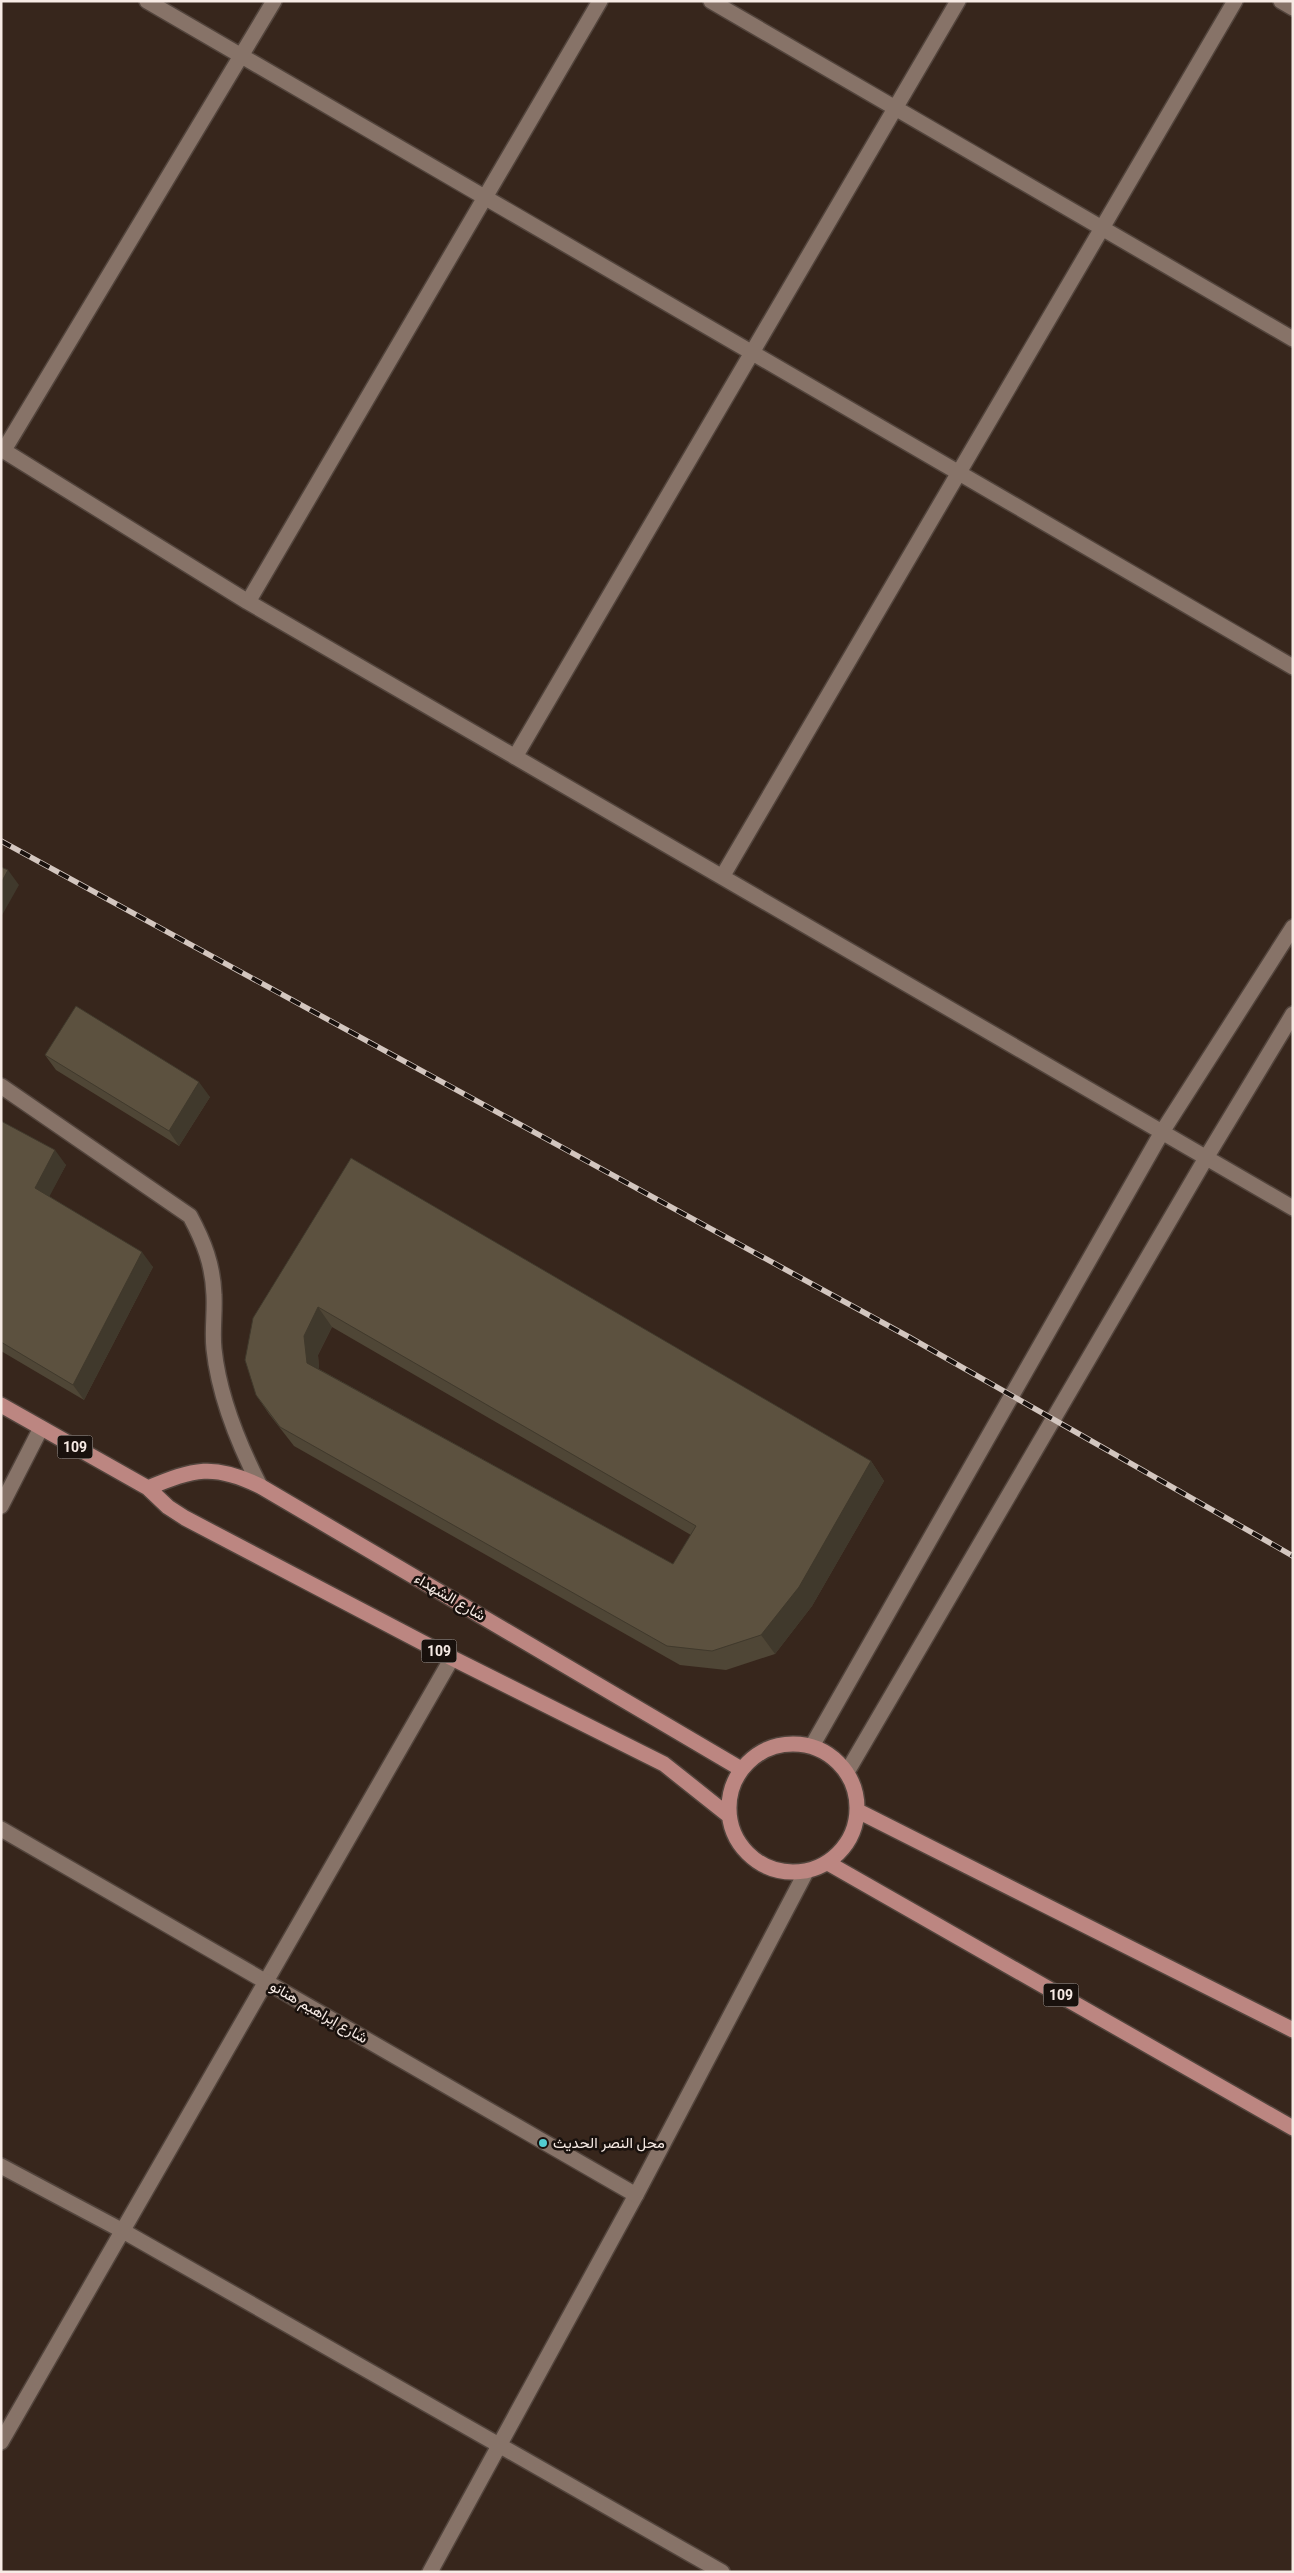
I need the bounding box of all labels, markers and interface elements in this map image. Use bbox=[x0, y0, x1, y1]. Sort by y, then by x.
road number: 109 bbox=[58, 1435, 92, 1458]
street label: شارع الشهداء bbox=[410, 1569, 489, 1626]
road number: 109 bbox=[422, 1640, 456, 1662]
street label: شارع إبراهيم هنانو bbox=[266, 1977, 371, 2049]
road number: 109 bbox=[1044, 1984, 1078, 2006]
place label: محل النصر الحديث bbox=[553, 2134, 665, 2152]
marker: محل النصر الحديث bbox=[537, 2137, 549, 2149]

